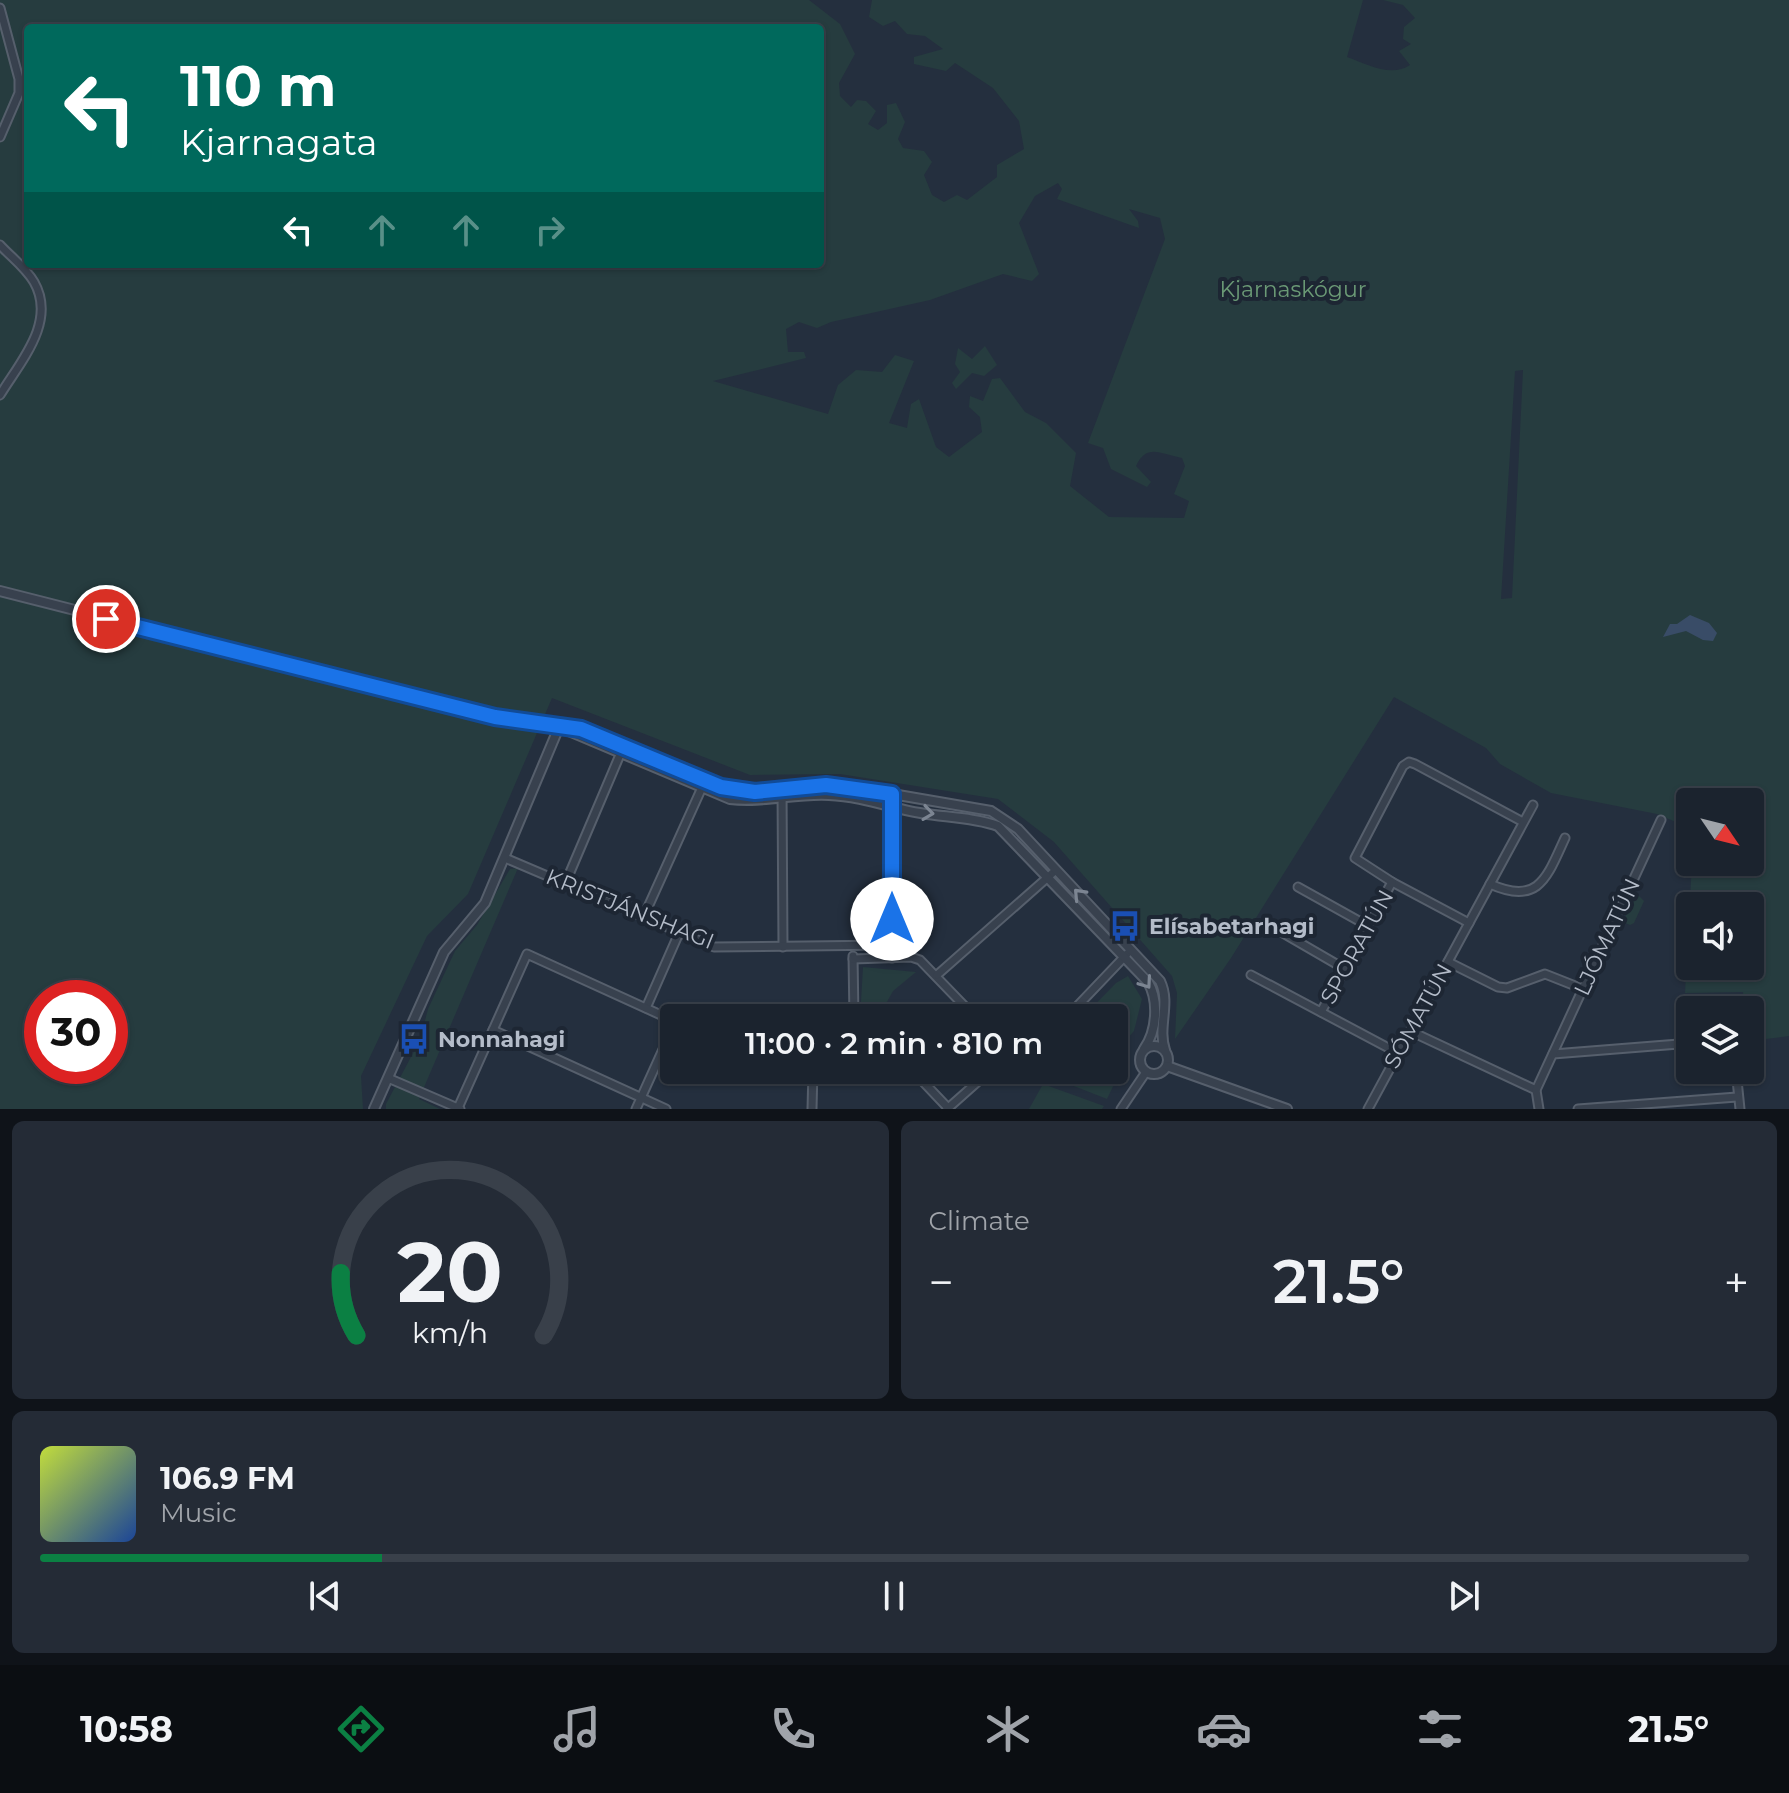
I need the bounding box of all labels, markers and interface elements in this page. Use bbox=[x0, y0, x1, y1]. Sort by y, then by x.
text: 110 m bbox=[180, 52, 337, 120]
icon: left bbox=[48, 56, 152, 160]
text: Kjarnagata bbox=[180, 120, 377, 164]
icon: left bbox=[276, 208, 320, 252]
icon: ahead bbox=[360, 208, 404, 252]
icon: ahead bbox=[444, 208, 488, 252]
icon: right bbox=[528, 208, 572, 252]
park label: Kjarnaskógur bbox=[1219, 276, 1367, 303]
pin bbox=[72, 585, 140, 653]
icon: arrive bbox=[84, 597, 128, 641]
north arrow bbox=[1676, 788, 1764, 876]
map controls bbox=[1676, 788, 1764, 1084]
one-way arrow bbox=[921, 804, 935, 821]
street label: KRISTJÁNSHAGI bbox=[542, 863, 718, 955]
street label: LJÓMATÚN bbox=[1568, 874, 1646, 1000]
position arrow bbox=[850, 877, 934, 961]
street label: SPORATÚN bbox=[1315, 885, 1399, 1009]
one-way arrow bbox=[1073, 889, 1088, 903]
button: sound bbox=[1676, 892, 1764, 980]
bus stop icon: Elísabetarhagi bbox=[1108, 909, 1142, 943]
place label: Elísabetarhagi bbox=[1149, 913, 1314, 940]
street label: SÓMATÚN bbox=[1378, 959, 1458, 1073]
one-way arrow bbox=[1136, 974, 1151, 989]
speed limit sign: 30 bbox=[24, 980, 128, 1084]
button: layers bbox=[1676, 996, 1764, 1084]
bus stop icon: Nonnahagi bbox=[397, 1022, 431, 1056]
text: 11:00 · 2 min · 810 m bbox=[745, 1025, 1043, 1062]
place label: Nonnahagi bbox=[438, 1026, 565, 1053]
text: Climate bbox=[929, 1205, 1030, 1237]
text: 20 bbox=[397, 1221, 503, 1323]
text: 21.5° bbox=[1273, 1245, 1405, 1318]
text: − bbox=[929, 1255, 954, 1309]
text: + bbox=[1724, 1255, 1749, 1309]
text: km/h bbox=[412, 1315, 488, 1350]
text: 106.9 FM bbox=[160, 1460, 295, 1497]
text: Music bbox=[160, 1497, 237, 1529]
icon: previous bbox=[303, 1574, 347, 1618]
icon: pause bbox=[872, 1574, 916, 1618]
icon: next bbox=[1442, 1574, 1486, 1618]
icon: directions bbox=[333, 1701, 389, 1757]
icon: music bbox=[549, 1701, 605, 1757]
icon: phone bbox=[765, 1701, 821, 1757]
icon: climate bbox=[980, 1701, 1036, 1757]
icon: car bbox=[1196, 1701, 1252, 1757]
icon: filters bbox=[1412, 1701, 1468, 1757]
text: 10:58 bbox=[80, 1707, 173, 1751]
text: 21.5° bbox=[1628, 1707, 1709, 1751]

